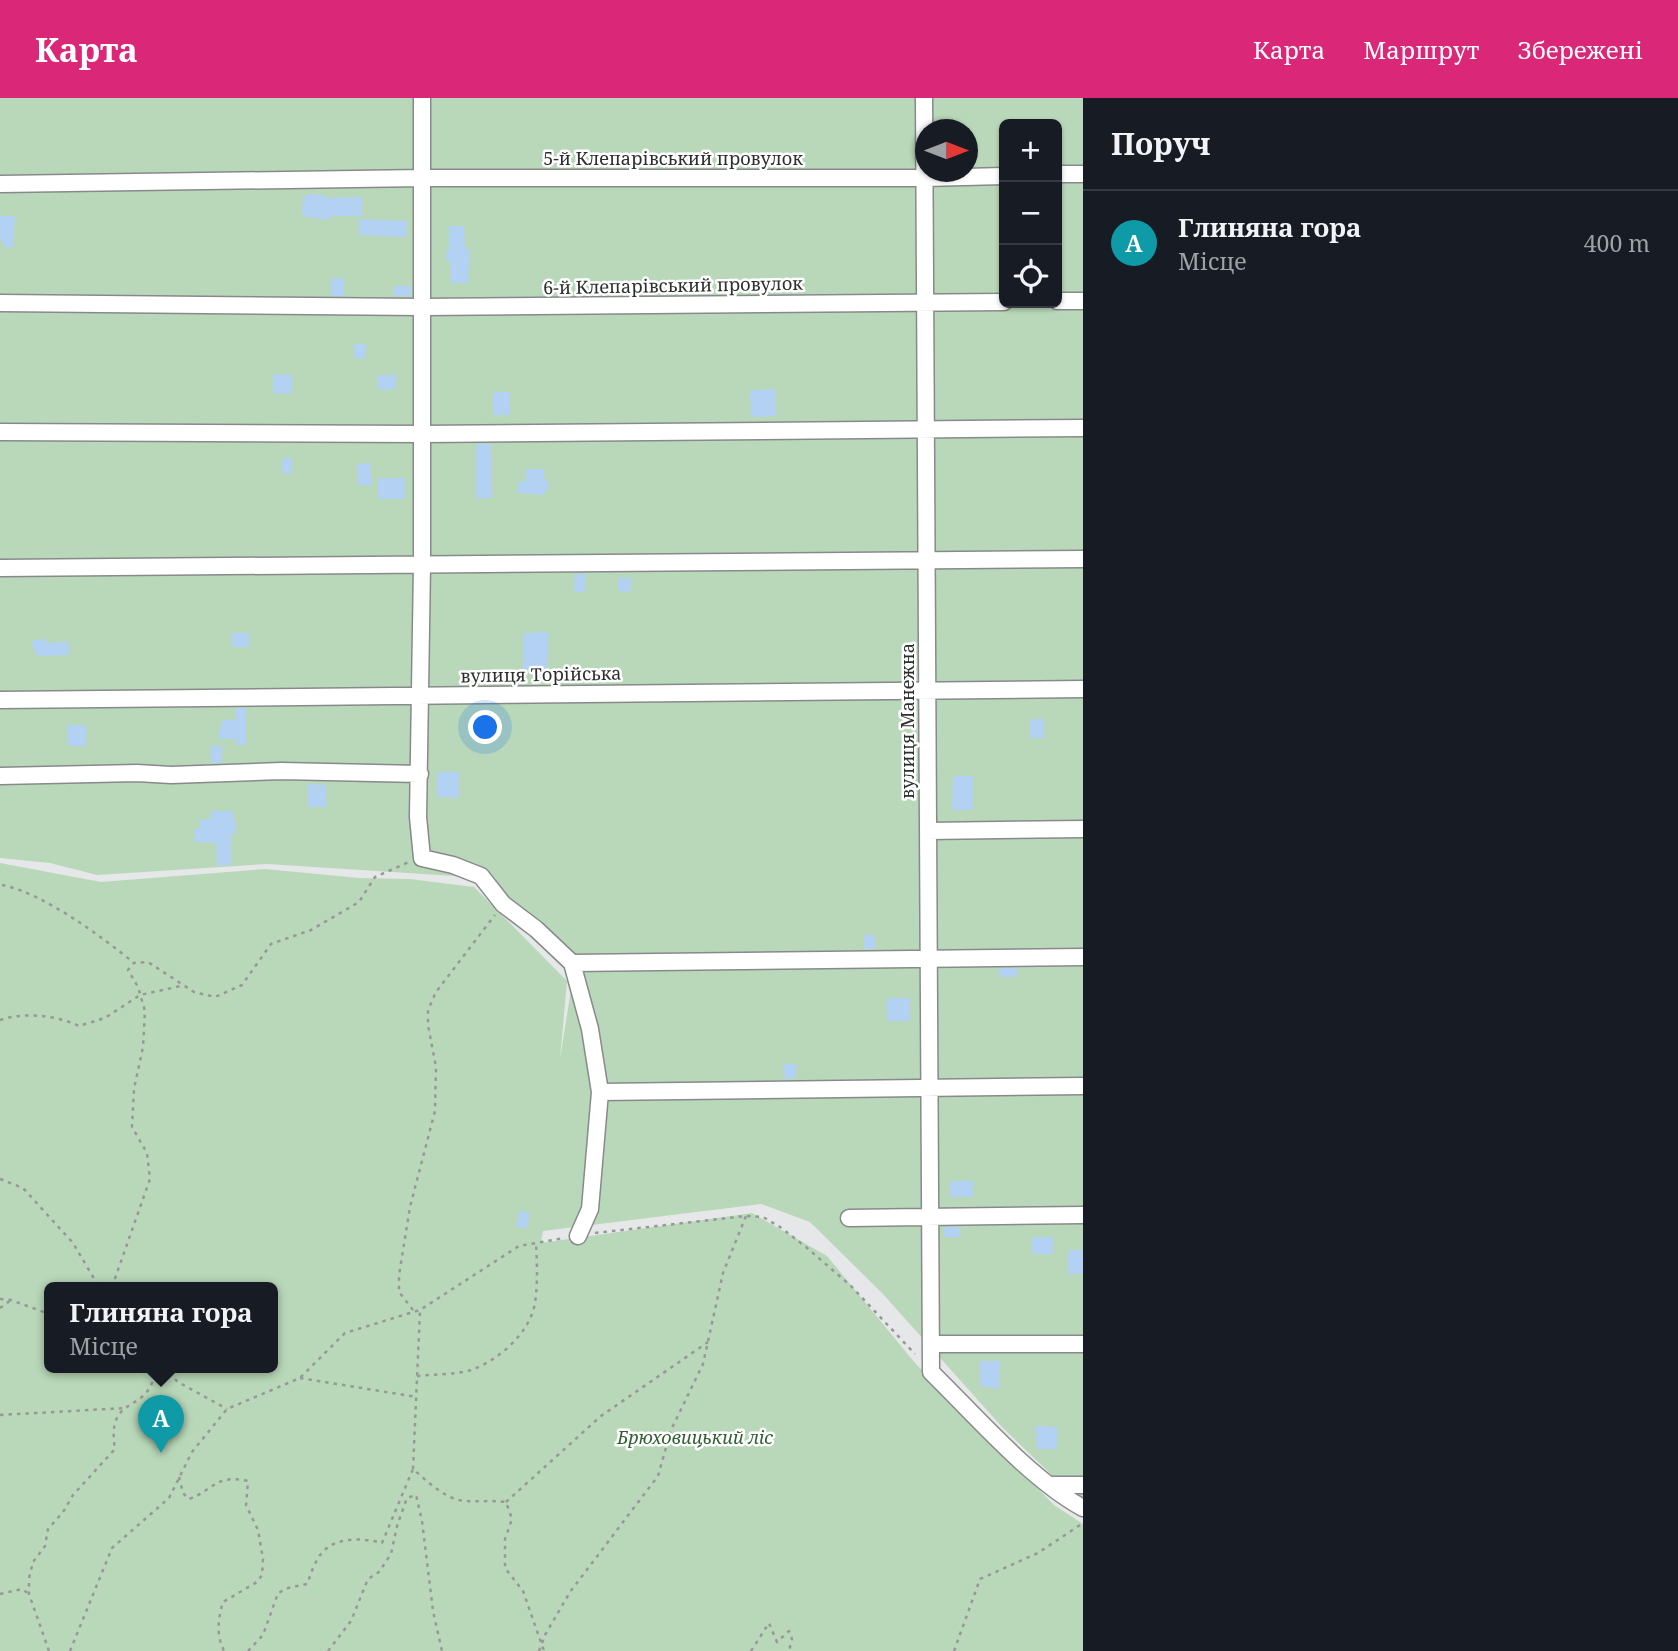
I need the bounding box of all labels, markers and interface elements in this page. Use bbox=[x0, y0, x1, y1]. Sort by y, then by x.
text: Карта bbox=[35, 27, 138, 72]
text: Карта bbox=[1253, 33, 1325, 66]
text: Маршрут bbox=[1363, 33, 1479, 66]
text: Збережені bbox=[1517, 33, 1643, 66]
north arrow bbox=[915, 119, 978, 182]
map controls bbox=[999, 119, 1062, 308]
button: + bbox=[999, 119, 1062, 182]
text: Поруч bbox=[1111, 123, 1211, 164]
street label: 5-й Клепарівський провулок bbox=[543, 146, 803, 170]
button: − bbox=[999, 182, 1062, 245]
text: Глиняна гора bbox=[1178, 209, 1362, 245]
text: A bbox=[1125, 227, 1143, 259]
text: 400 m bbox=[1584, 227, 1650, 259]
button: locate bbox=[999, 245, 1062, 308]
text: Місце bbox=[1178, 245, 1247, 277]
street label: 6-й Клепарівський провулок bbox=[543, 271, 803, 299]
street label: вулиця Манежна bbox=[895, 643, 919, 799]
street label: вулиця Торійська bbox=[460, 661, 622, 687]
your location bbox=[468, 710, 502, 744]
popup bbox=[44, 1282, 278, 1373]
text: Глиняна гора bbox=[69, 1294, 253, 1330]
text: Місце bbox=[69, 1330, 138, 1362]
pin: A bbox=[138, 1395, 184, 1453]
park label: Брюховицький ліс bbox=[616, 1425, 773, 1449]

